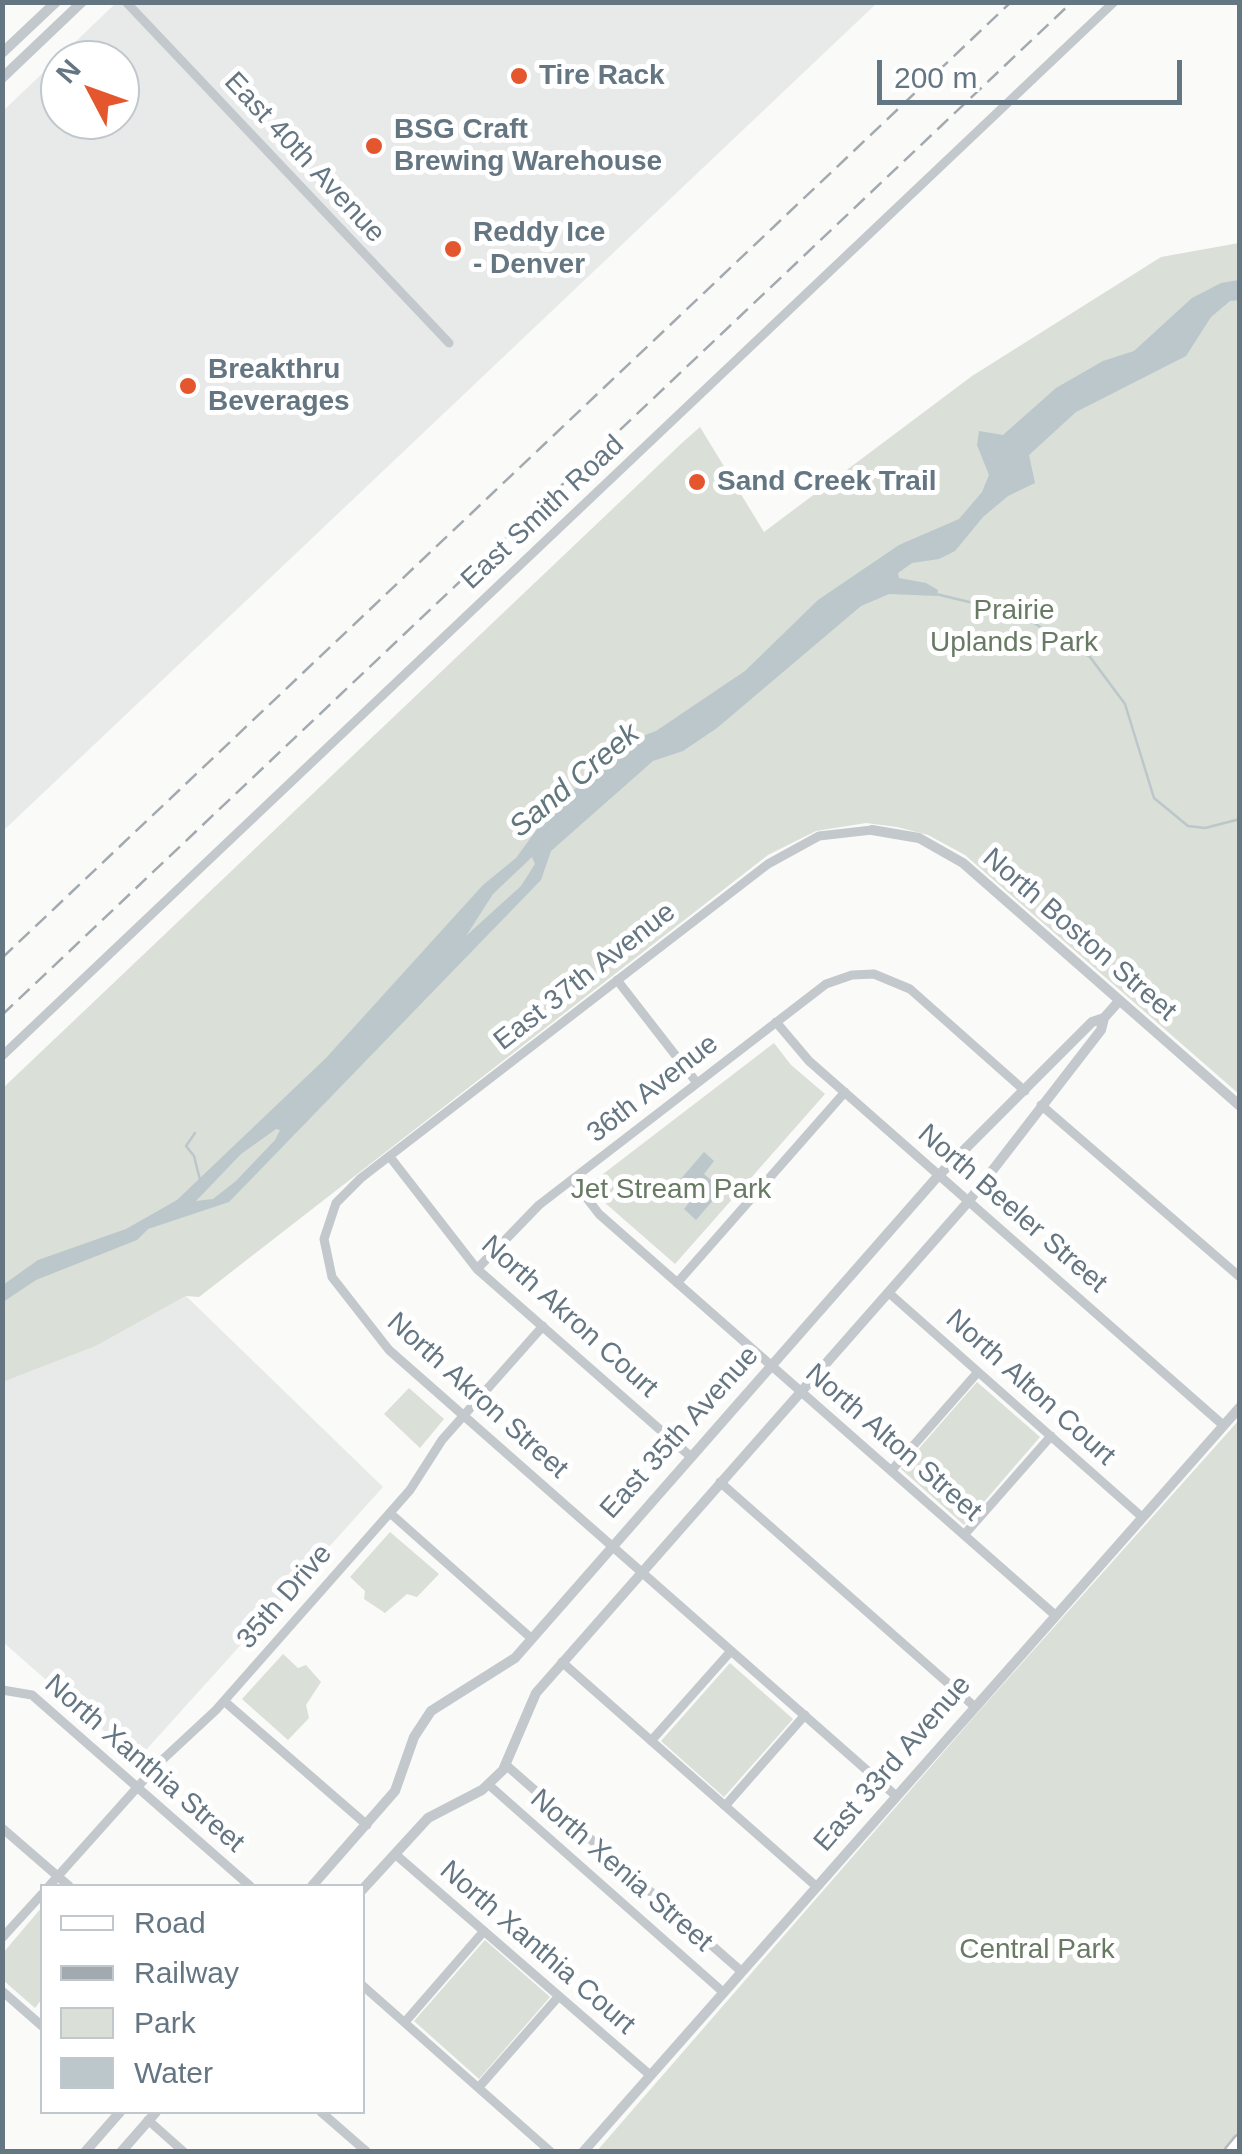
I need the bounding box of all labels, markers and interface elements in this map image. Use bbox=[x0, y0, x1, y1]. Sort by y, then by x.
north arrow bbox=[40, 40, 140, 140]
scale bar bbox=[882, 40, 1187, 102]
text: N bbox=[50, 54, 87, 89]
place label: Tire Rack bbox=[539, 59, 665, 93]
text: 200 m bbox=[894, 61, 977, 94]
marker: Tire Rack bbox=[508, 65, 530, 87]
street label: East 40th Avenue bbox=[217, 66, 391, 250]
place label: BSG Craft Brewing Warehouse bbox=[394, 113, 662, 179]
marker: BSG Craft Brewing Warehouse bbox=[363, 135, 385, 157]
place label: Reddy Ice - Denver bbox=[473, 216, 605, 282]
marker: Reddy Ice - Denver bbox=[442, 238, 464, 260]
place label: Breakthru Beverages bbox=[208, 353, 350, 419]
marker: Breakthru Beverages bbox=[177, 375, 199, 397]
street label: East Smith Road bbox=[455, 429, 631, 597]
place label: Sand Creek Trail bbox=[717, 465, 936, 499]
marker: Sand Creek Trail bbox=[686, 471, 708, 493]
park label: Prairie Uplands Park bbox=[930, 594, 1098, 660]
water label: Sand Creek bbox=[503, 716, 647, 846]
street label: North Boston Street bbox=[975, 842, 1183, 1028]
street label: East 37th Avenue bbox=[488, 896, 682, 1058]
street label: 36th Avenue bbox=[581, 1028, 725, 1150]
street label: North Beeler Street bbox=[911, 1118, 1113, 1300]
park label: Jet Stream Park bbox=[571, 1173, 771, 1207]
street label: North Akron Court bbox=[474, 1229, 664, 1405]
street label: North Alton Court bbox=[938, 1303, 1122, 1473]
street label: North Akron Street bbox=[380, 1306, 574, 1486]
street label: East 35th Avenue bbox=[594, 1340, 766, 1526]
street label: North Alton Street bbox=[798, 1357, 988, 1529]
street label: 35th Drive bbox=[230, 1538, 340, 1656]
street label: North Xanthia Street bbox=[37, 1668, 251, 1860]
street label: East 33rd Avenue bbox=[807, 1669, 979, 1859]
street label: North Xenia Street bbox=[523, 1783, 719, 1959]
street label: North Xanthia Court bbox=[433, 1854, 641, 2042]
legend bbox=[40, 1884, 365, 2114]
text: Road bbox=[134, 1906, 206, 1939]
park label: Central Park bbox=[959, 1933, 1115, 1967]
text: Railway bbox=[134, 1956, 239, 1989]
text: Park bbox=[134, 2006, 196, 2039]
text: Water bbox=[134, 2056, 213, 2089]

